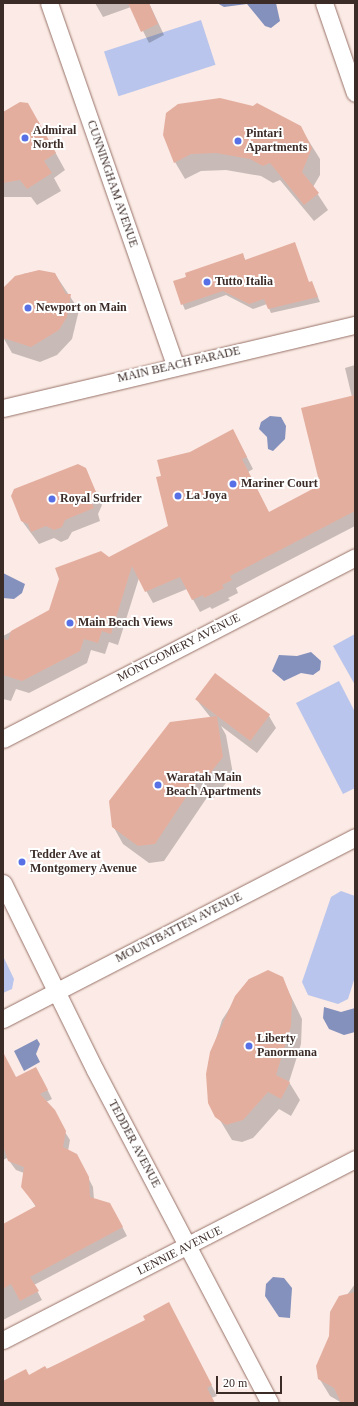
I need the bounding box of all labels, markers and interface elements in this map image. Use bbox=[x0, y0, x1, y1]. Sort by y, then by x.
street label: CUNNINGHAM AVENUE bbox=[83, 118, 141, 250]
place label: Admiral North bbox=[33, 124, 76, 152]
place label: Pintari Apartments bbox=[246, 127, 307, 155]
marker: Admiral North bbox=[20, 133, 30, 143]
marker: Pintari Apartments bbox=[233, 136, 243, 146]
place label: Tutto Italia bbox=[215, 275, 273, 289]
marker: Tutto Italia bbox=[202, 277, 212, 287]
place label: Newport on Main bbox=[36, 301, 127, 315]
marker: Newport on Main bbox=[23, 303, 33, 313]
street label: MAIN BEACH PARADE bbox=[116, 344, 242, 386]
place label: Mariner Court bbox=[241, 477, 318, 491]
marker: Mariner Court bbox=[228, 479, 238, 489]
place label: La Joya bbox=[186, 489, 227, 503]
marker: La Joya bbox=[173, 491, 183, 501]
place label: Royal Surfrider bbox=[60, 492, 142, 506]
marker: Royal Surfrider bbox=[47, 494, 57, 504]
street label: MONTGOMERY AVENUE bbox=[114, 610, 244, 686]
place label: Main Beach Views bbox=[78, 616, 173, 630]
marker: Main Beach Views bbox=[65, 618, 75, 628]
place label: Waratah Main Beach Apartments bbox=[166, 771, 262, 799]
marker: Waratah Main Beach Apartments bbox=[153, 780, 163, 790]
place label: Tedder Ave at Montgomery Avenue bbox=[30, 848, 137, 876]
marker: Tedder Ave at Montgomery Avenue bbox=[17, 857, 27, 867]
street label: MOUNTBATTEN AVENUE bbox=[113, 890, 245, 966]
place label: Liberty Panormana bbox=[257, 1032, 317, 1060]
marker: Liberty Panormana bbox=[244, 1041, 254, 1051]
street label: TEDDER AVENUE bbox=[105, 1097, 163, 1191]
street label: LENNIE AVENUE bbox=[135, 1223, 225, 1279]
scale bar bbox=[218, 1368, 284, 1394]
text: 20 m bbox=[223, 1376, 247, 1390]

